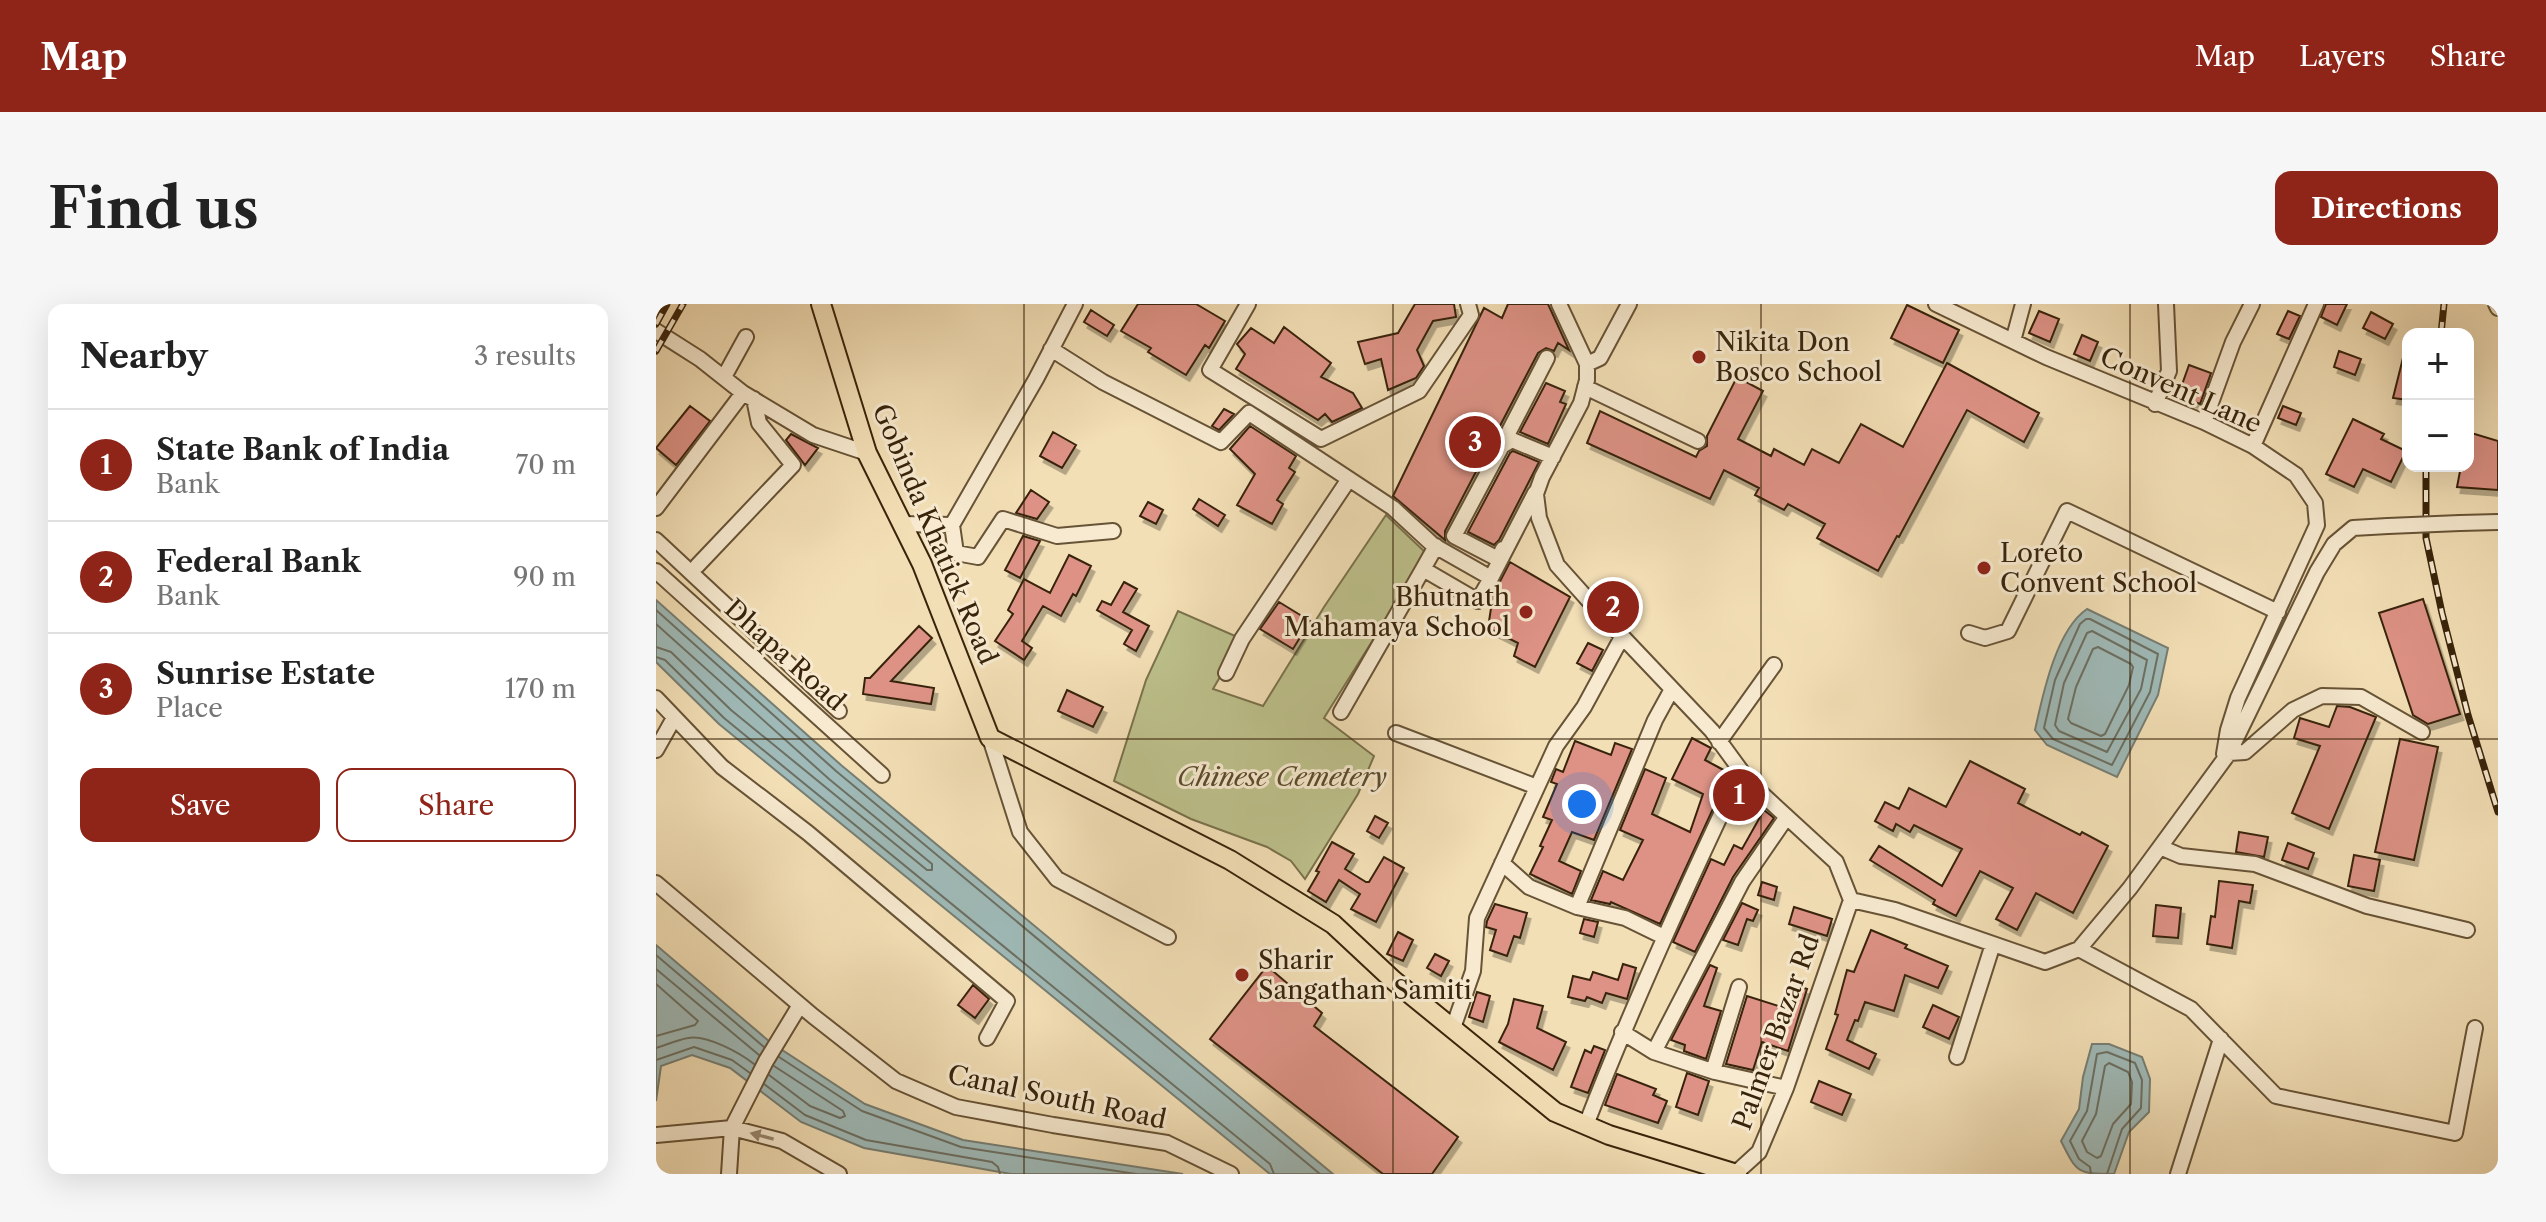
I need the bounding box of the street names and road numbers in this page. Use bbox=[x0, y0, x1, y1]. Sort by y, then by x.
street label: Convent Lane bbox=[2095, 340, 2267, 440]
street label: Gobinda Khatick Road bbox=[866, 399, 1004, 669]
street label: Dhapa Road bbox=[718, 592, 852, 718]
street label: Palmer Bazar Rd bbox=[1726, 930, 1826, 1134]
street label: Canal South Road bbox=[945, 1058, 1169, 1136]

